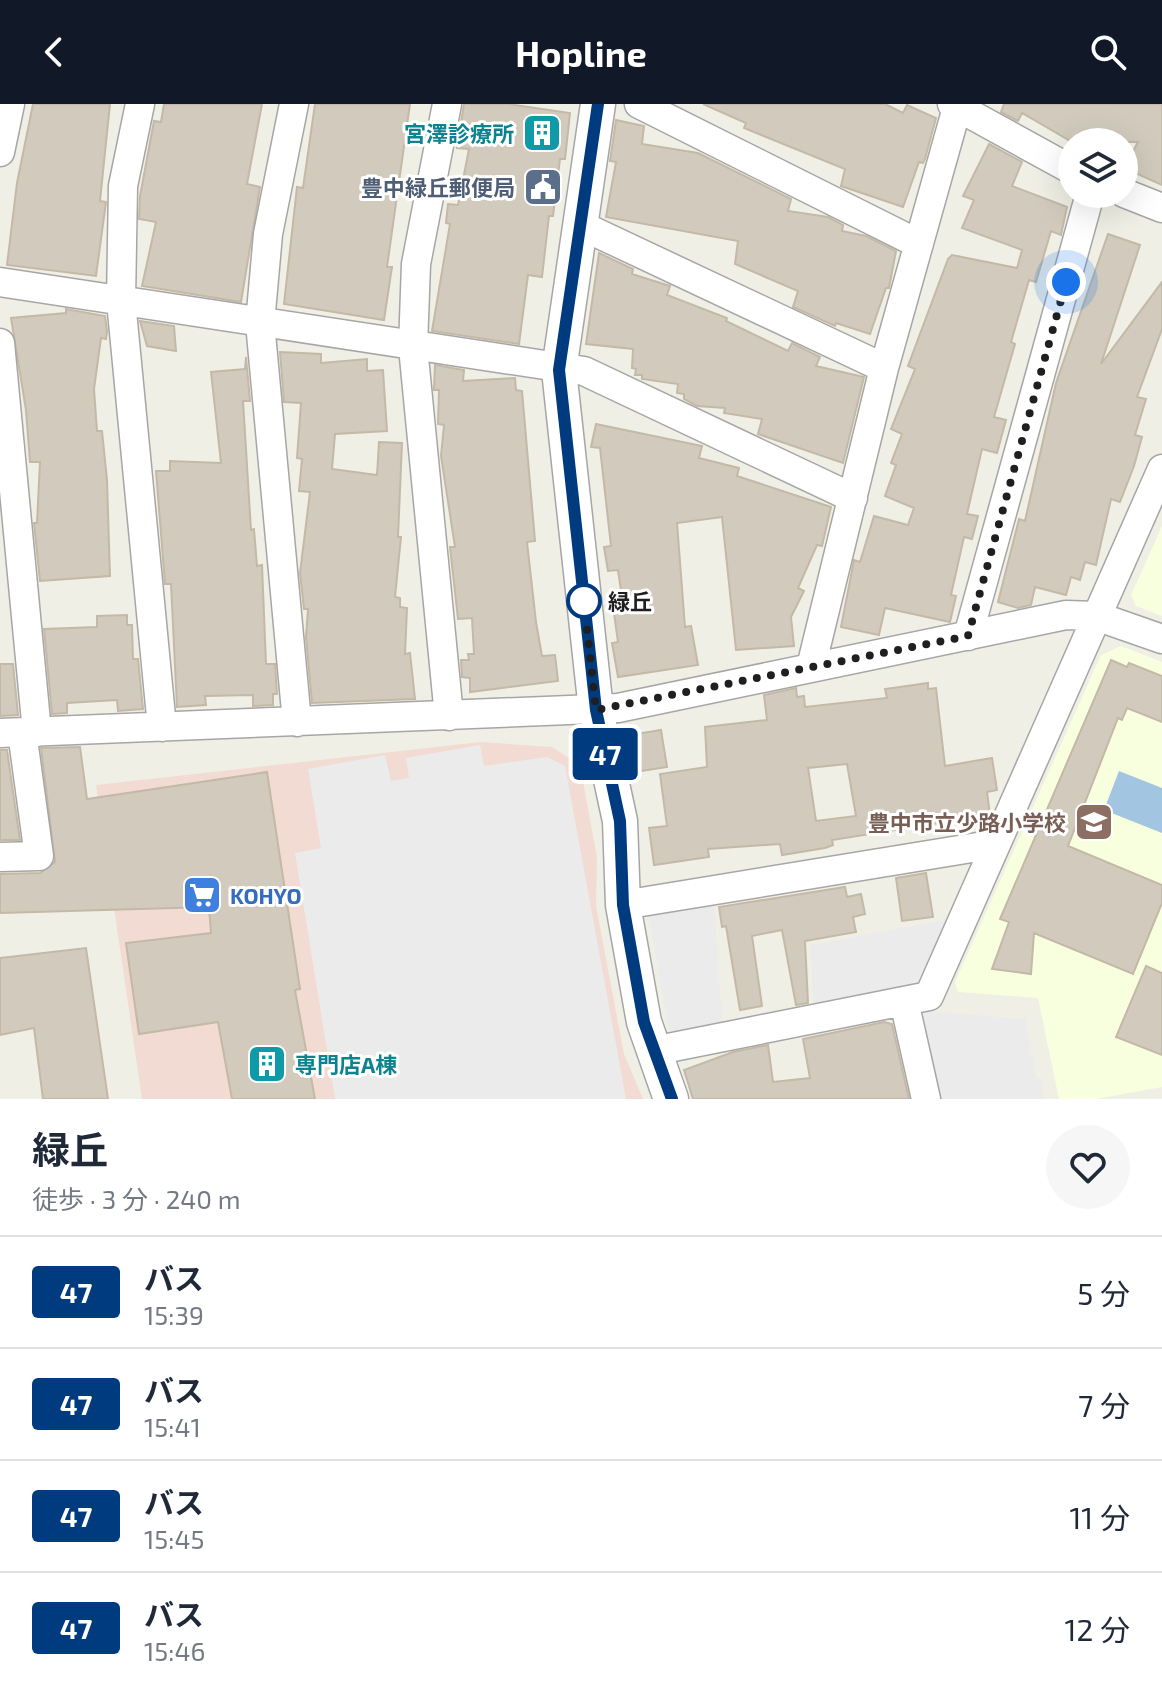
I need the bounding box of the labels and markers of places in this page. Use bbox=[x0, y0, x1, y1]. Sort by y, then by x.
building icon: 宮澤診療所 bbox=[521, 112, 563, 154]
place label: 宮澤診療所 bbox=[404, 120, 514, 146]
public building icon: 豊中緑丘郵便局 bbox=[522, 166, 564, 208]
place label: 豊中緑丘郵便局 bbox=[361, 174, 515, 200]
marker: 緑丘 bbox=[567, 584, 601, 618]
place label: 緑丘 bbox=[608, 588, 652, 614]
school or university icon: 豊中市立少路小学校 bbox=[1073, 801, 1115, 843]
place label: 豊中市立少路小学校 bbox=[868, 809, 1066, 835]
supermarket icon: KOHYO bbox=[181, 874, 223, 916]
place label: KOHYO bbox=[230, 882, 302, 908]
building icon: 専門店A棟 bbox=[246, 1043, 288, 1085]
place label: 専門店A棟 bbox=[295, 1051, 397, 1077]

